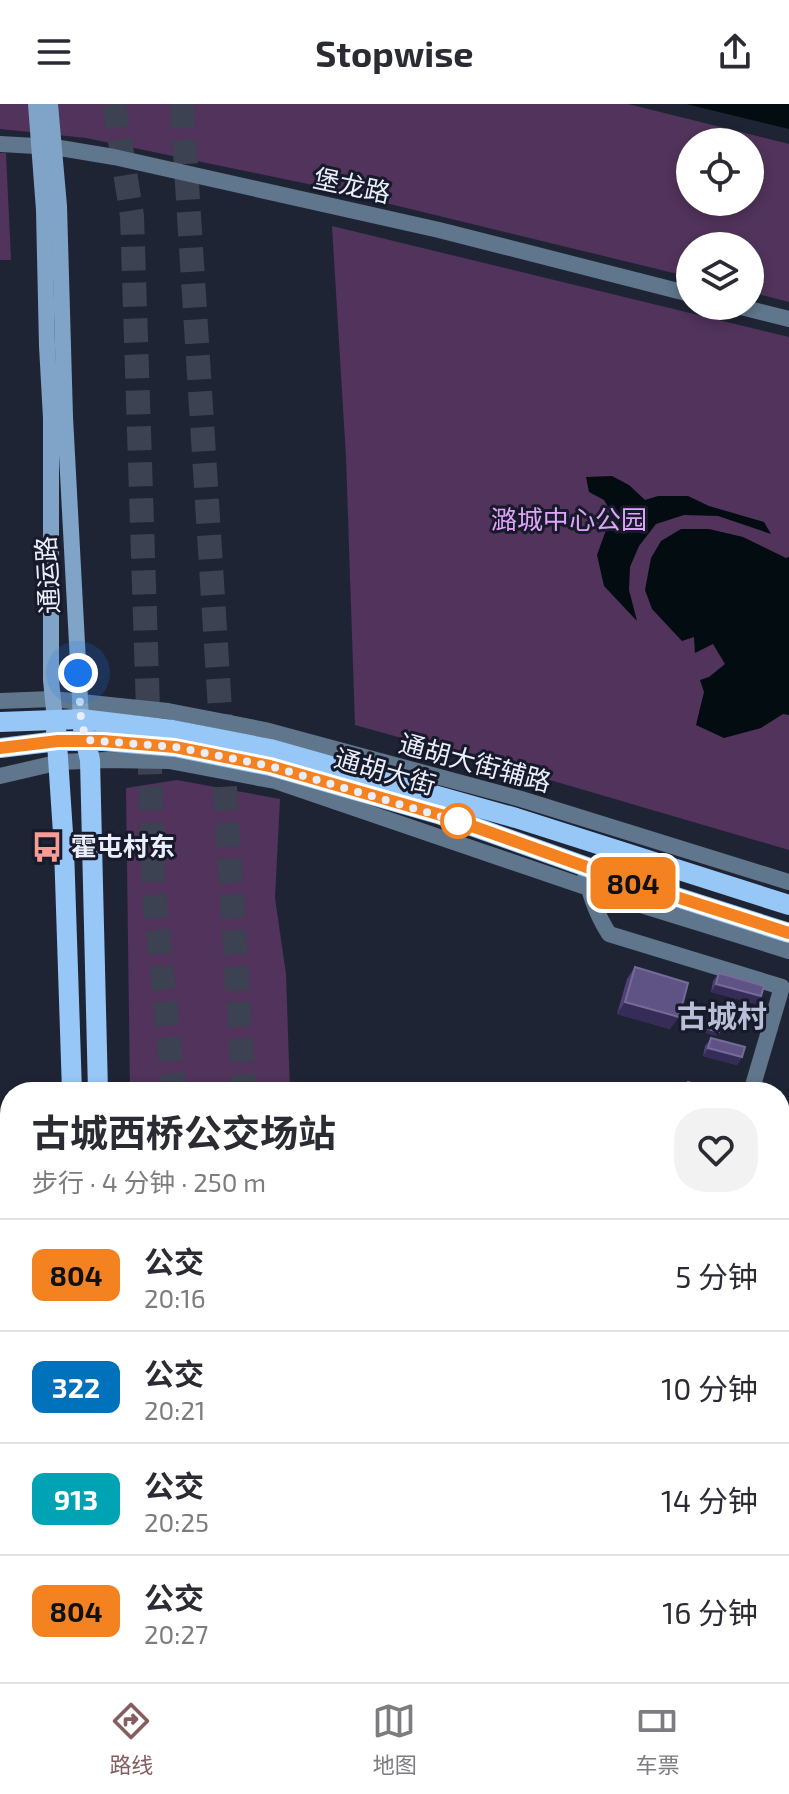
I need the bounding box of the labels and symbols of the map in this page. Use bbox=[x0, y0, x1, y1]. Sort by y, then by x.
street label: 堡龙路 bbox=[311, 161, 394, 208]
park label: 潞城中心公园 bbox=[491, 503, 647, 534]
street label: 通运路 bbox=[29, 535, 64, 615]
your location bbox=[58, 653, 98, 693]
street label: 通胡大街辅路 bbox=[396, 726, 555, 797]
street label: 通胡大街 bbox=[331, 741, 440, 800]
unlabelled marker bbox=[441, 804, 475, 838]
bus stop icon: 霍屯村东 bbox=[30, 830, 64, 864]
place label: 霍屯村东 bbox=[71, 830, 175, 861]
line badge: 804 bbox=[587, 857, 679, 909]
district label: 古城村 bbox=[677, 997, 767, 1033]

